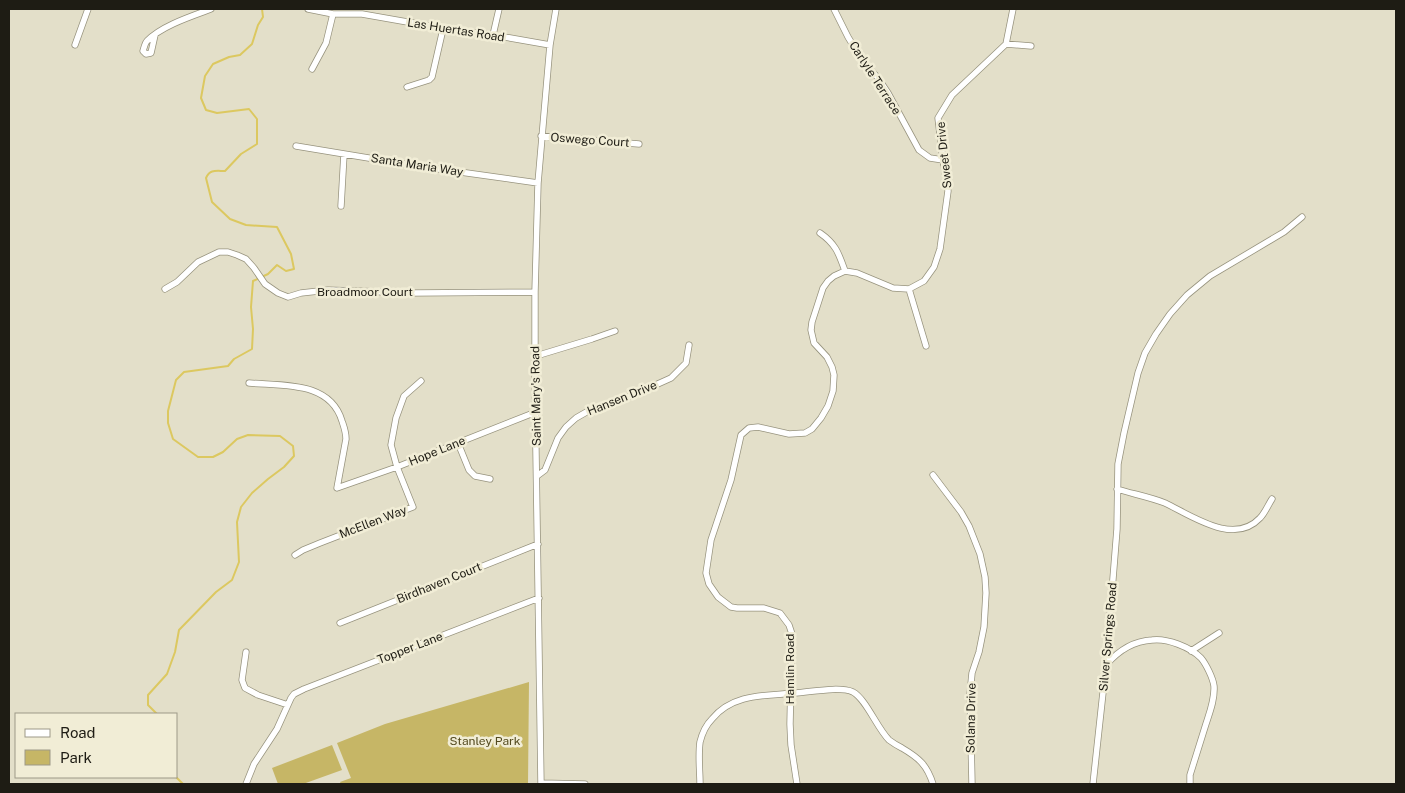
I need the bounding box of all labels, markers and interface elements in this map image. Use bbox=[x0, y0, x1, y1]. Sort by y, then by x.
street label: Las Huertas Road bbox=[406, 15, 506, 45]
street label: Carlyle Terrace bbox=[846, 39, 904, 117]
street label: Sweet Drive bbox=[934, 121, 954, 189]
street label: Oswego Court bbox=[550, 130, 630, 150]
street label: Santa Maria Way bbox=[370, 151, 465, 179]
street label: Broadmoor Court bbox=[317, 285, 413, 299]
street label: Saint Mary's Road bbox=[528, 346, 544, 446]
street label: Hansen Drive bbox=[585, 378, 659, 418]
street label: Hope Lane bbox=[407, 433, 468, 469]
street label: McEllen Way bbox=[337, 503, 409, 541]
street label: Birdhaven Court bbox=[395, 560, 484, 606]
street label: Silver Springs Road bbox=[1096, 582, 1120, 692]
street label: Topper Lane bbox=[375, 629, 445, 667]
street label: Hamlin Road bbox=[783, 633, 797, 705]
street label: Solana Drive bbox=[963, 683, 979, 753]
legend bbox=[15, 713, 178, 778]
text: Road bbox=[60, 724, 96, 741]
park label: Stanley Park bbox=[450, 734, 521, 748]
text: Park bbox=[60, 749, 92, 766]

